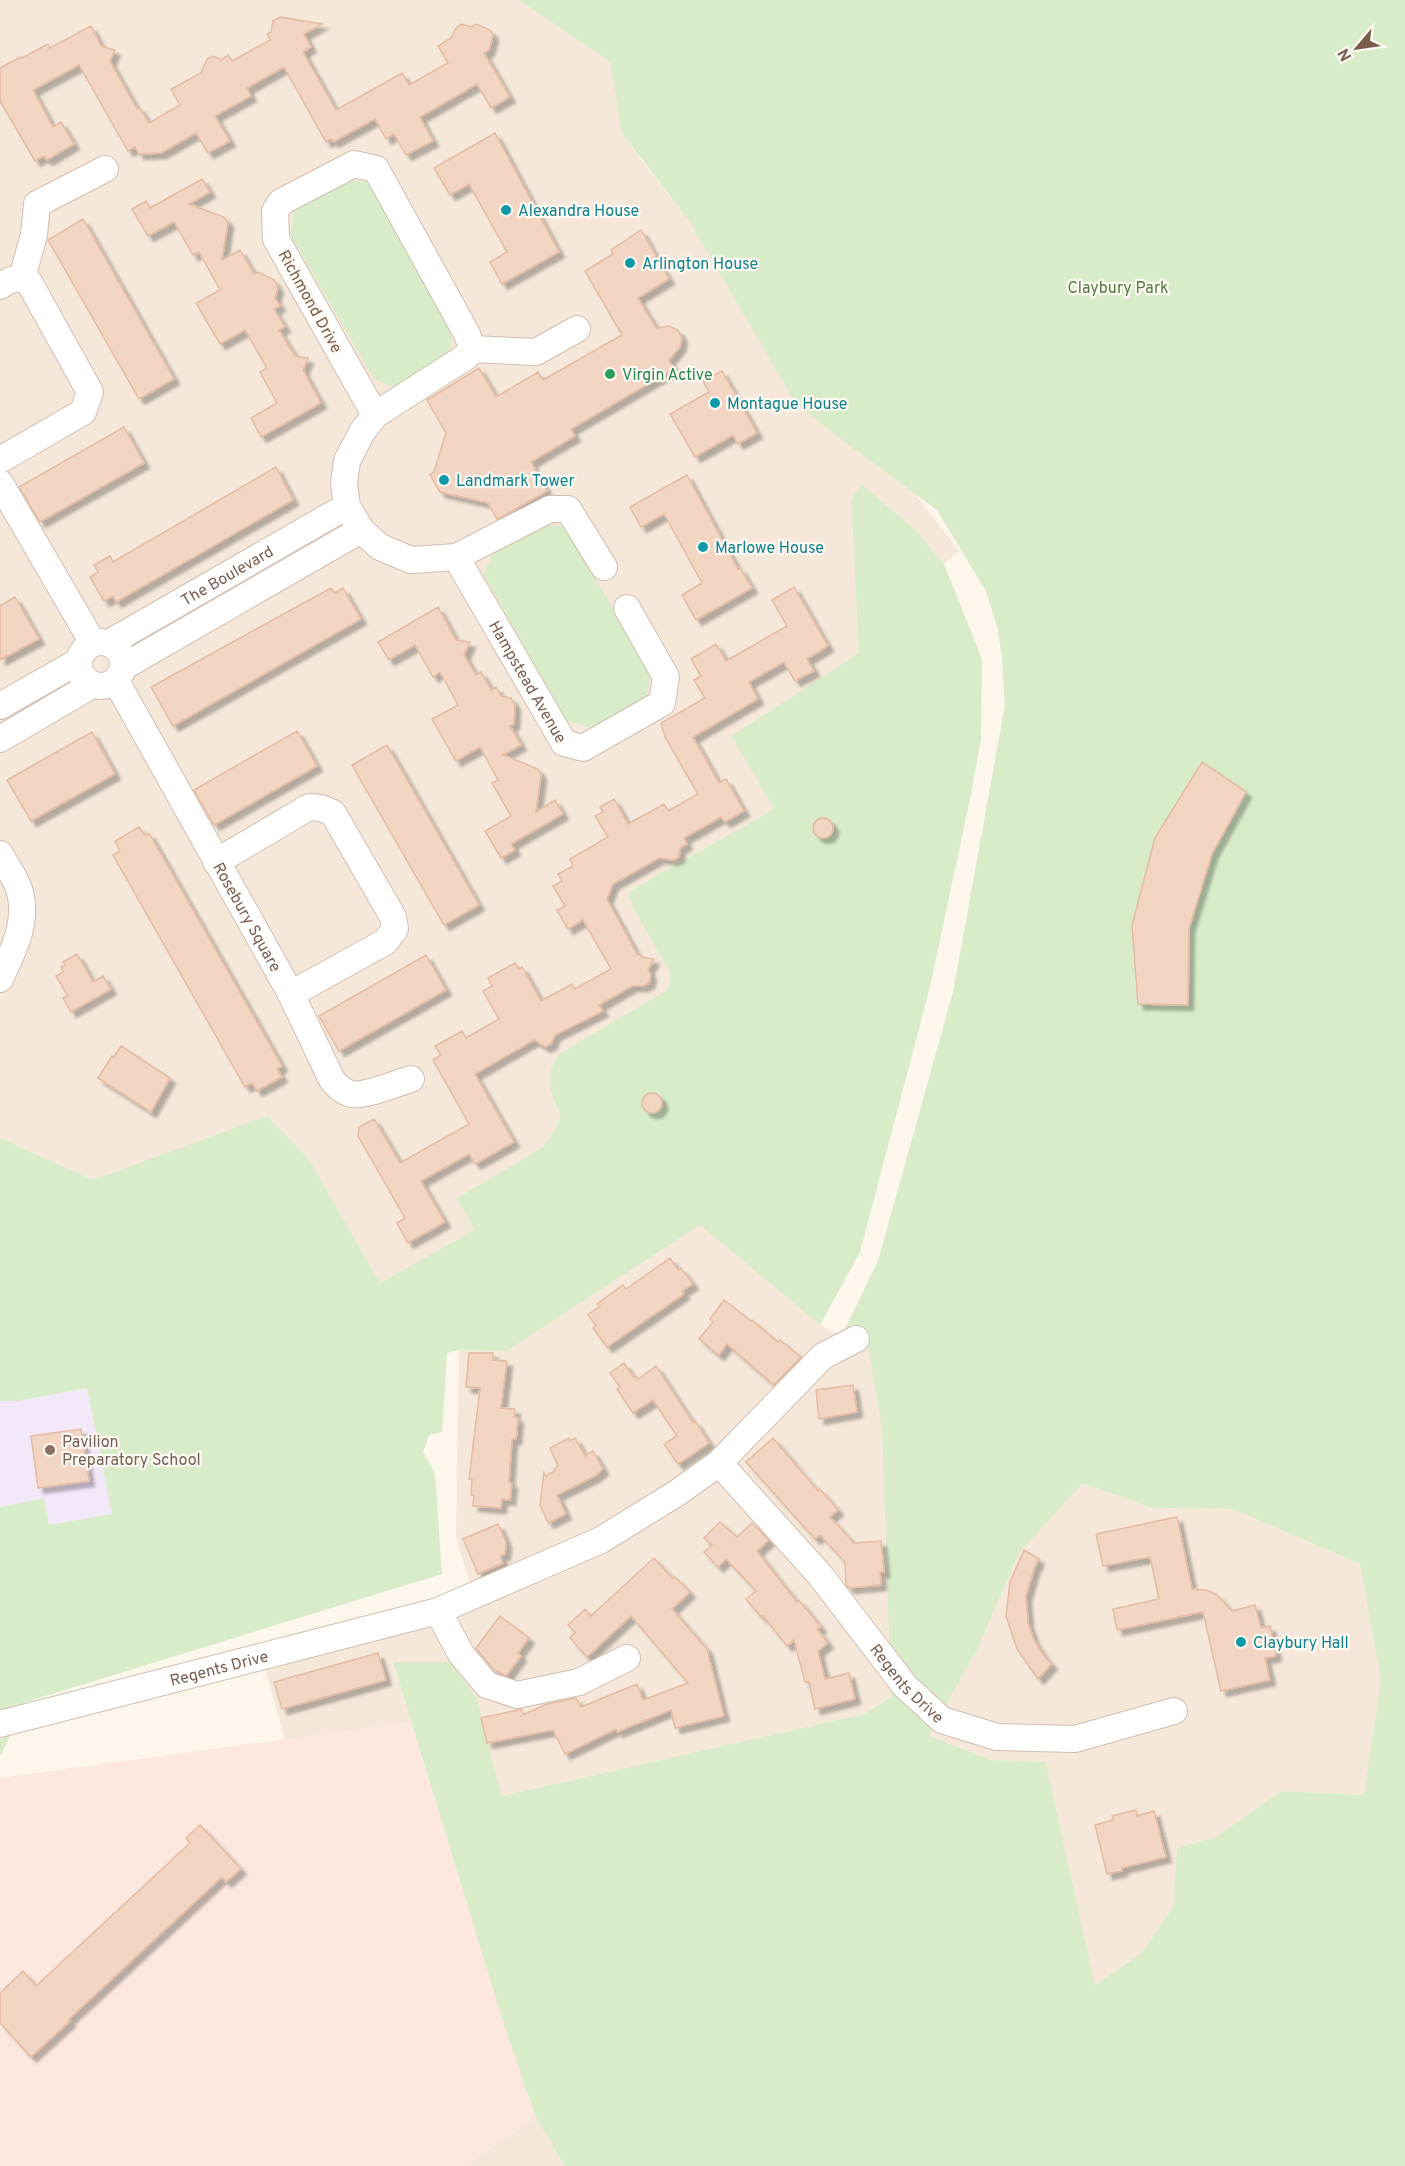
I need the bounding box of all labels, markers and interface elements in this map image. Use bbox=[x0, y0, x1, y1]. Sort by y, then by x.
north arrow bbox=[1327, 18, 1387, 78]
text: N bbox=[1334, 44, 1357, 64]
place label: Alexandra House bbox=[518, 202, 639, 222]
marker: Alexandra House bbox=[499, 203, 513, 217]
street label: Richmond Drive bbox=[273, 247, 346, 357]
place label: Arlington House bbox=[642, 255, 758, 275]
marker: Arlington House bbox=[623, 256, 637, 270]
park label: Claybury Park bbox=[1067, 279, 1169, 299]
place label: Virgin Active bbox=[622, 366, 713, 386]
marker: Virgin Active bbox=[603, 367, 617, 381]
place label: Montague House bbox=[727, 395, 847, 415]
marker: Montague House bbox=[708, 396, 722, 410]
place label: Landmark Tower bbox=[456, 472, 575, 492]
marker: Landmark Tower bbox=[437, 473, 451, 487]
place label: Marlowe House bbox=[715, 539, 824, 559]
marker: Marlowe House bbox=[696, 540, 710, 554]
street label: The Boulevard bbox=[178, 542, 278, 611]
street label: Hampstead Avenue bbox=[483, 618, 570, 747]
street label: Rosebury Square bbox=[207, 859, 285, 976]
place label: Pavilion Preparatory School bbox=[62, 1433, 201, 1471]
marker: Pavilion Preparatory School bbox=[43, 1443, 57, 1457]
place label: Claybury Hall bbox=[1253, 1634, 1349, 1654]
marker: Claybury Hall bbox=[1234, 1635, 1248, 1649]
street label: Regents Drive bbox=[864, 1641, 947, 1729]
street label: Regents Drive bbox=[168, 1647, 271, 1692]

